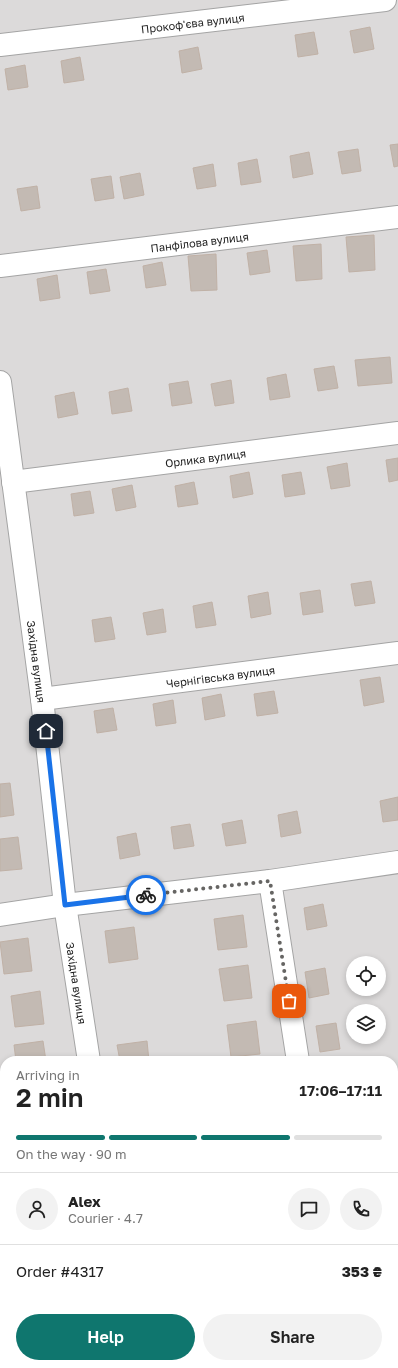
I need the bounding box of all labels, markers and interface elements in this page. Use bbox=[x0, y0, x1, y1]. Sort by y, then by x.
street label: Прокоф'єва вулиця bbox=[140, 10, 245, 35]
street label: Панфілова вулиця bbox=[150, 229, 249, 254]
street label: Орлика вулиця bbox=[164, 446, 247, 469]
street label: Західна вулиця bbox=[25, 620, 49, 703]
street label: Чернігівська вулиця bbox=[165, 662, 276, 689]
pin bbox=[29, 714, 63, 748]
icon: home bbox=[35, 720, 57, 742]
courier bbox=[126, 875, 166, 915]
icon: bike bbox=[135, 884, 157, 906]
street label: Західна вулиця bbox=[64, 941, 90, 1025]
map controls bbox=[346, 956, 386, 1044]
button: locate bbox=[346, 956, 386, 996]
pin bbox=[272, 984, 306, 1018]
icon: bag bbox=[278, 990, 300, 1012]
button: layers bbox=[346, 1004, 386, 1044]
text: Arriving in bbox=[16, 1067, 80, 1083]
text: 17:06–17:11 bbox=[299, 1081, 382, 1099]
text: 2 min bbox=[16, 1082, 84, 1113]
text: On the way · 90 m bbox=[16, 1146, 127, 1162]
button: person bbox=[16, 1188, 58, 1230]
button: chat bbox=[288, 1188, 330, 1230]
button: phone bbox=[340, 1188, 382, 1230]
text: Alex bbox=[68, 1192, 101, 1210]
text: Courier · 4.7 bbox=[68, 1210, 143, 1226]
text: Order #4317 bbox=[16, 1262, 104, 1280]
text: 353 ₴ bbox=[342, 1262, 382, 1280]
button: Help bbox=[16, 1314, 195, 1360]
button: Share bbox=[203, 1314, 382, 1360]

